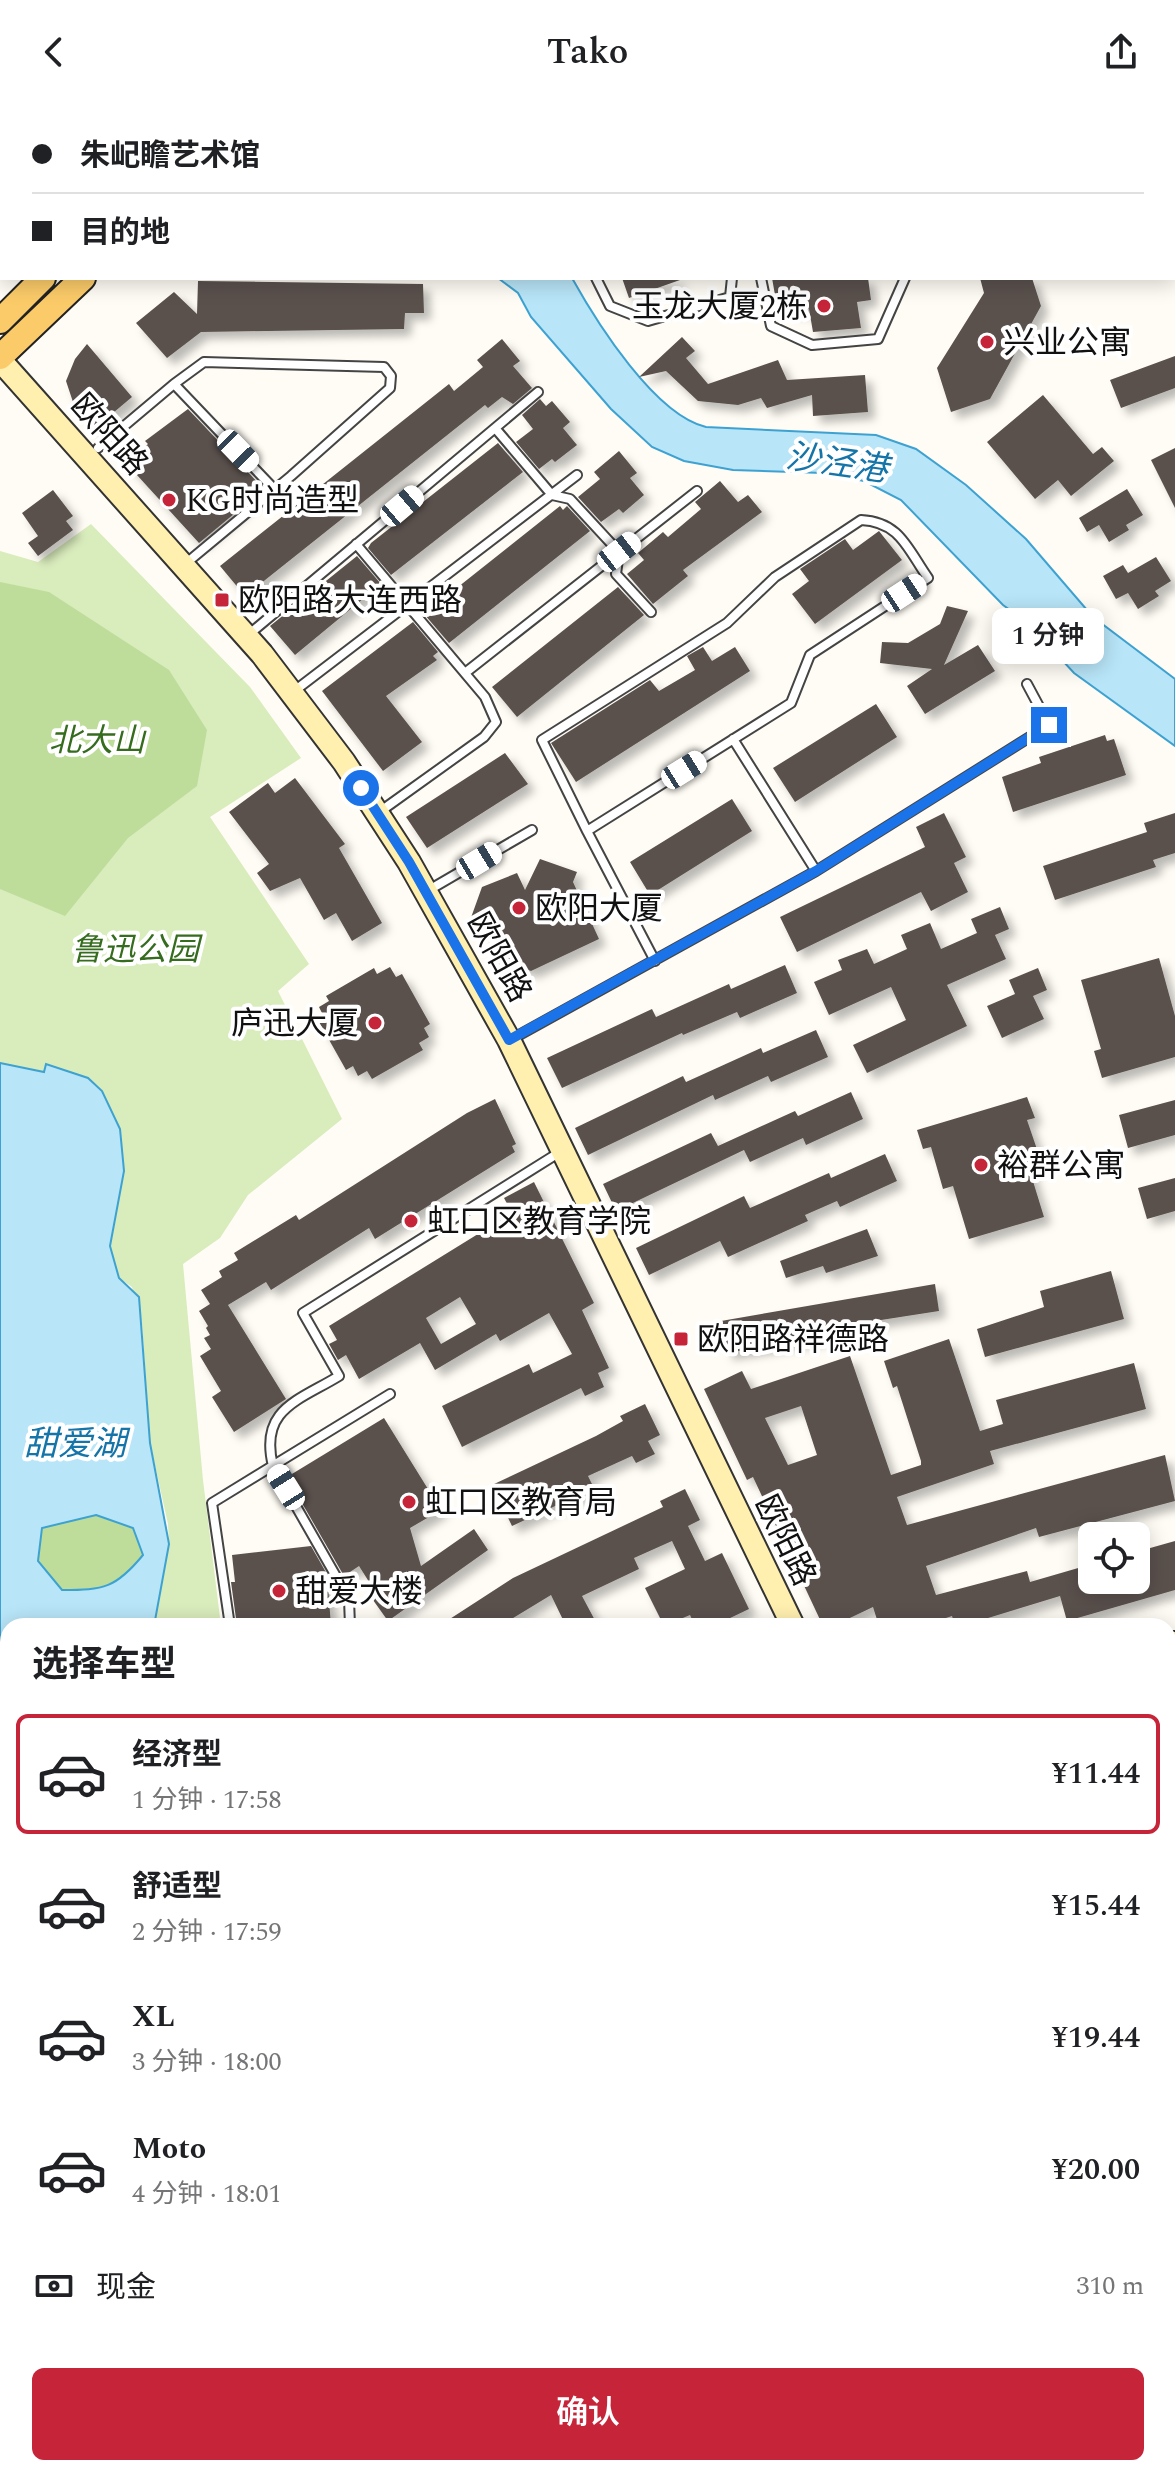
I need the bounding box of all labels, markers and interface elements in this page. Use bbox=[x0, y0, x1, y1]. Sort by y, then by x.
text: Tako bbox=[547, 25, 628, 80]
icon: back bbox=[32, 30, 76, 74]
icon: share bbox=[1099, 30, 1143, 74]
text: 朱屺瞻艺术馆 bbox=[80, 133, 260, 179]
text: 目的地 bbox=[80, 210, 170, 256]
place label: 玉龙大厦2栋 bbox=[632, 283, 808, 332]
marker: 玉龙大厦2栋 bbox=[815, 297, 833, 315]
place label: 兴业公寓 bbox=[1003, 319, 1131, 368]
marker: 兴业公寓 bbox=[978, 333, 996, 351]
street label: 欧阳路 bbox=[59, 383, 159, 487]
car bbox=[213, 425, 263, 477]
water label: 沙泾港 bbox=[783, 431, 895, 497]
place label: KG时尚造型 bbox=[185, 477, 359, 526]
car bbox=[376, 481, 428, 531]
marker: KG时尚造型 bbox=[160, 491, 178, 509]
car bbox=[593, 528, 645, 576]
car bbox=[877, 570, 931, 616]
place label: 欧阳路大连西路 bbox=[238, 577, 462, 626]
marker: 欧阳路大连西路 bbox=[213, 591, 231, 609]
callout: 1 分钟 bbox=[993, 609, 1105, 665]
text: 1 分钟 bbox=[1012, 616, 1084, 656]
route end bbox=[1031, 707, 1067, 743]
park label: 北大山 bbox=[49, 717, 147, 766]
car bbox=[657, 747, 711, 793]
route start bbox=[343, 770, 379, 806]
car bbox=[452, 838, 506, 884]
place label: 欧阳大厦 bbox=[535, 885, 663, 934]
marker: 欧阳大厦 bbox=[510, 899, 528, 917]
street label: 欧阳路 bbox=[454, 904, 543, 1012]
park label: 鲁迅公园 bbox=[71, 926, 203, 975]
place label: 庐迅大厦 bbox=[231, 1000, 359, 1049]
marker: 庐迅大厦 bbox=[366, 1014, 384, 1032]
place label: 裕群公寓 bbox=[997, 1142, 1125, 1191]
marker: 裕群公寓 bbox=[972, 1156, 990, 1174]
place label: 虹口区教育学院 bbox=[427, 1198, 651, 1247]
marker: 虹口区教育学院 bbox=[402, 1212, 420, 1230]
place label: 欧阳路祥德路 bbox=[697, 1316, 889, 1365]
marker: 欧阳路祥德路 bbox=[672, 1330, 690, 1348]
water label: 甜爱湖 bbox=[24, 1419, 131, 1471]
car bbox=[263, 1460, 309, 1514]
place label: 虹口区教育局 bbox=[425, 1479, 617, 1528]
street label: 欧阳路 bbox=[742, 1487, 828, 1595]
marker: 虹口区教育局 bbox=[400, 1493, 418, 1511]
map controls bbox=[1078, 1522, 1150, 1594]
button: locate bbox=[1078, 1522, 1150, 1594]
place label: 甜爱大楼 bbox=[295, 1568, 423, 1617]
marker: 甜爱大楼 bbox=[270, 1582, 288, 1600]
text: 选择车型 bbox=[32, 1638, 176, 1693]
text: 经济型 bbox=[132, 1732, 222, 1778]
icon: car bbox=[36, 1738, 108, 1810]
text: ¥11.44 bbox=[1052, 1751, 1140, 1797]
text: 1 分钟 · 17:58 bbox=[132, 1780, 282, 1820]
text: 舒适型 bbox=[132, 1864, 222, 1910]
icon: car bbox=[36, 1870, 108, 1942]
text: ¥15.44 bbox=[1052, 1883, 1140, 1929]
text: 2 分钟 · 17:59 bbox=[132, 1912, 282, 1952]
text: XL bbox=[132, 1994, 175, 2040]
icon: car bbox=[36, 2002, 108, 2074]
text: ¥19.44 bbox=[1052, 2015, 1140, 2061]
text: 3 分钟 · 18:00 bbox=[132, 2042, 282, 2082]
text: Moto bbox=[132, 2126, 206, 2172]
icon: car bbox=[36, 2134, 108, 2206]
text: ¥20.00 bbox=[1052, 2147, 1140, 2193]
text: 4 分钟 · 18:01 bbox=[132, 2174, 282, 2214]
icon: cash bbox=[32, 2264, 76, 2308]
text: 现金 bbox=[96, 2265, 156, 2311]
text: 310 m bbox=[1076, 2266, 1144, 2306]
button: 确认 bbox=[32, 2368, 1144, 2460]

